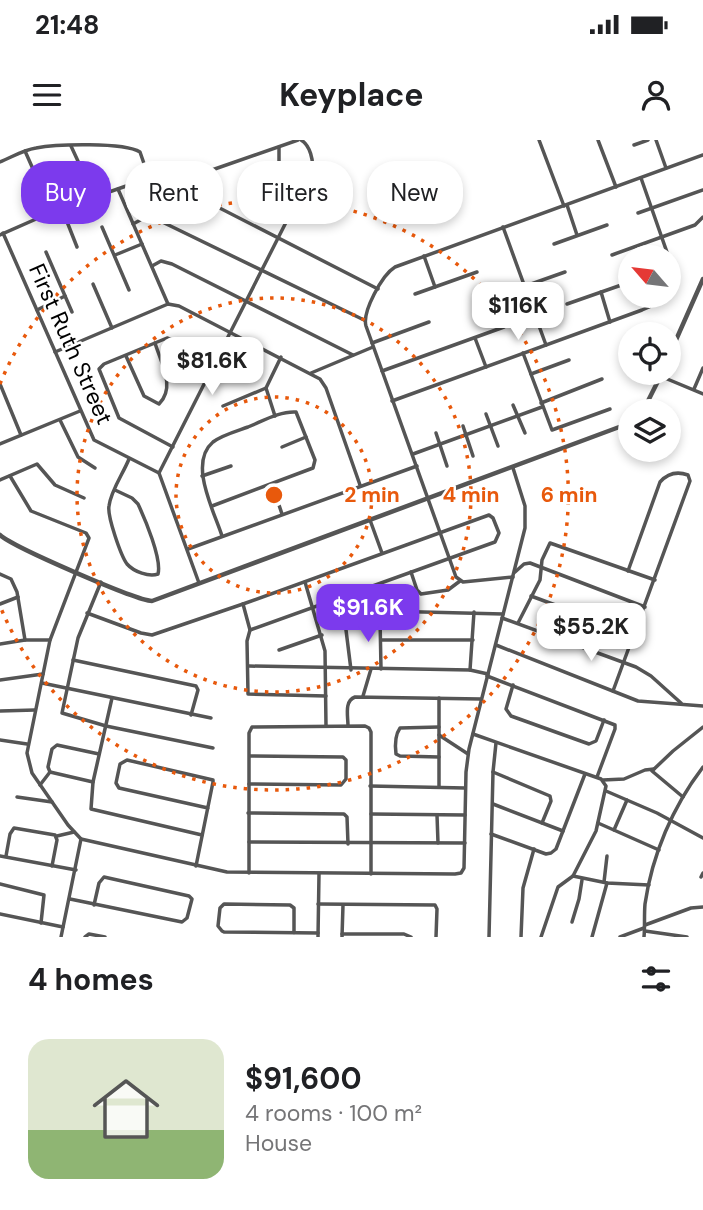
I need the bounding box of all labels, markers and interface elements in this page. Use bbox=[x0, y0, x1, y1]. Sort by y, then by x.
text: 21:48 bbox=[35, 8, 99, 42]
text: Keyplace bbox=[279, 74, 424, 116]
icon: menu bbox=[28, 76, 66, 114]
icon: person bbox=[637, 76, 675, 114]
chip: Buy bbox=[21, 161, 111, 224]
chip: Rent bbox=[125, 161, 223, 224]
chip: Filters bbox=[237, 161, 353, 224]
chip: New bbox=[367, 161, 463, 224]
north arrow bbox=[618, 245, 681, 308]
map controls bbox=[618, 245, 681, 462]
street label: First Ruth Street bbox=[22, 259, 120, 429]
pin: $116K bbox=[469, 282, 567, 342]
text: $116K bbox=[488, 290, 548, 320]
button: locate bbox=[618, 322, 681, 385]
pin: $81.6K bbox=[155, 338, 269, 397]
text: $81.6K bbox=[176, 345, 248, 375]
button: layers bbox=[618, 399, 681, 462]
text: 2 min bbox=[344, 481, 400, 509]
text: 4 min bbox=[442, 481, 500, 509]
text: 6 min bbox=[541, 481, 597, 509]
centre of rings bbox=[262, 483, 286, 507]
pin: $91.6K bbox=[311, 584, 425, 644]
text: $91.6K bbox=[332, 592, 404, 622]
pin: $55.2K bbox=[534, 603, 648, 663]
text: $55.2K bbox=[553, 611, 629, 641]
text: 4 homes bbox=[28, 960, 154, 999]
icon: filters bbox=[637, 960, 675, 998]
text: $91,600 bbox=[245, 1059, 362, 1098]
icon: home bbox=[84, 1067, 168, 1151]
text: 4 rooms · 100 m² bbox=[245, 1098, 422, 1128]
text: House bbox=[245, 1128, 312, 1158]

